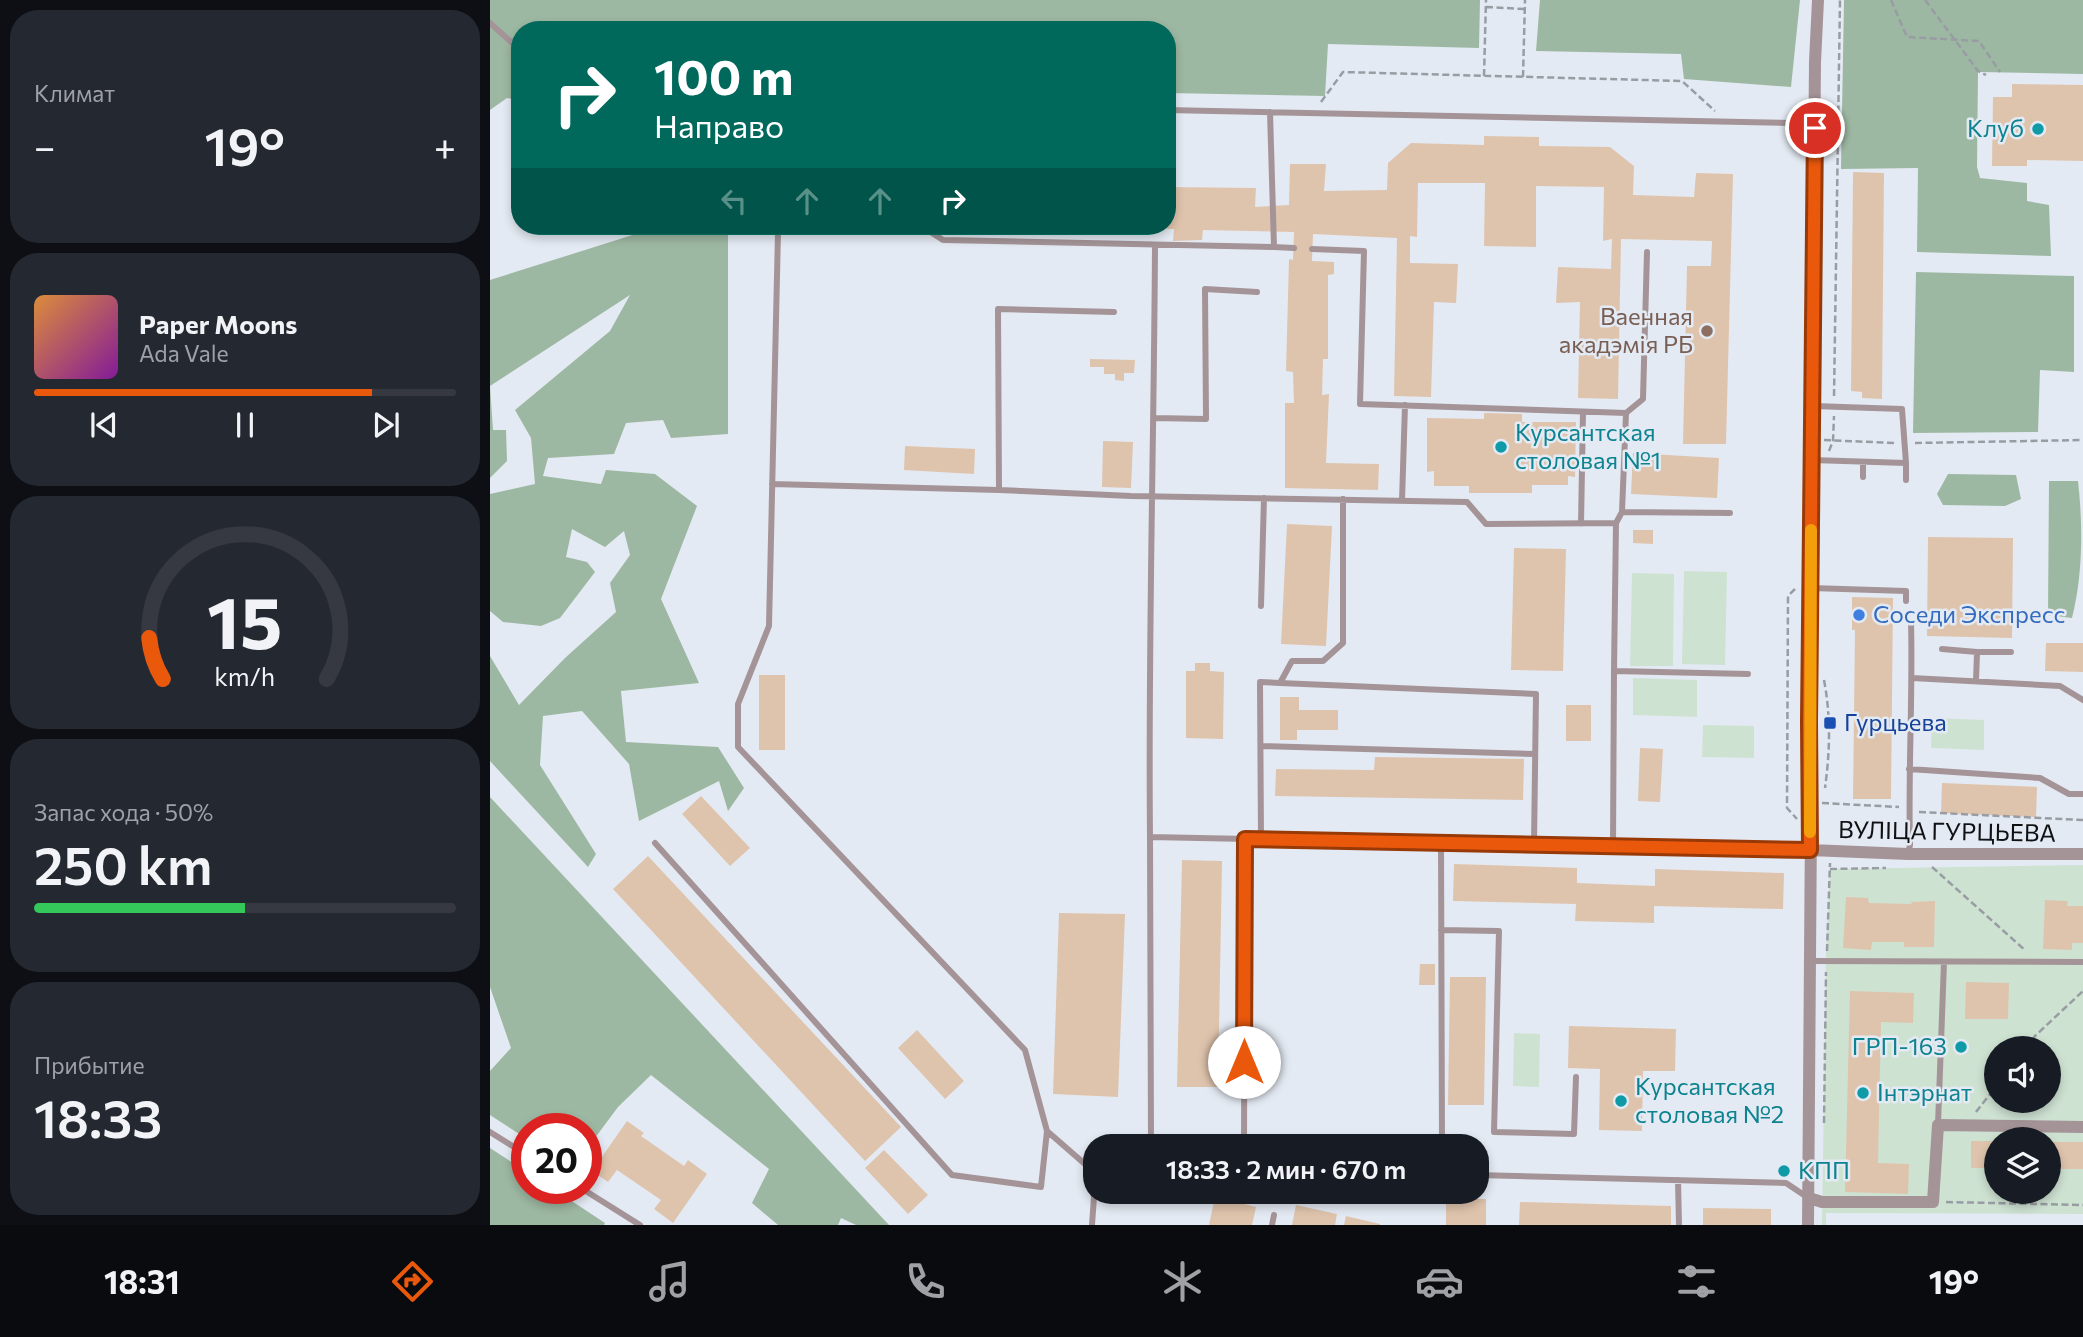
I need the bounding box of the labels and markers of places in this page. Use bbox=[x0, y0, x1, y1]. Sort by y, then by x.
pin bbox=[1785, 98, 1845, 158]
place label: Клуб bbox=[1967, 113, 2024, 142]
marker: Клуб bbox=[2030, 121, 2046, 137]
place label: Ваенная акадэмія РБ bbox=[1559, 301, 1693, 358]
marker: Ваенная акадэмія РБ bbox=[1699, 323, 1715, 339]
place label: Курсантская столовая №1 bbox=[1515, 417, 1661, 474]
marker: Курсантская столовая №1 bbox=[1493, 439, 1509, 455]
place label: Соседи Экспресс bbox=[1873, 599, 2065, 628]
marker: Соседи Экспресс bbox=[1851, 607, 1867, 623]
place label: Гурцьева bbox=[1844, 707, 1947, 736]
marker: Гурцьева bbox=[1822, 715, 1838, 731]
place label: ГРП-163 bbox=[1852, 1031, 1947, 1060]
marker: ГРП-163 bbox=[1953, 1039, 1969, 1055]
place label: Курсантская столовая №2 bbox=[1635, 1071, 1784, 1128]
place label: Інтэрнат bbox=[1877, 1077, 1972, 1106]
marker: Інтэрнат bbox=[1855, 1085, 1871, 1101]
marker: Курсантская столовая №2 bbox=[1613, 1093, 1629, 1109]
place label: КПП bbox=[1798, 1155, 1850, 1184]
marker: КПП bbox=[1776, 1163, 1792, 1179]

